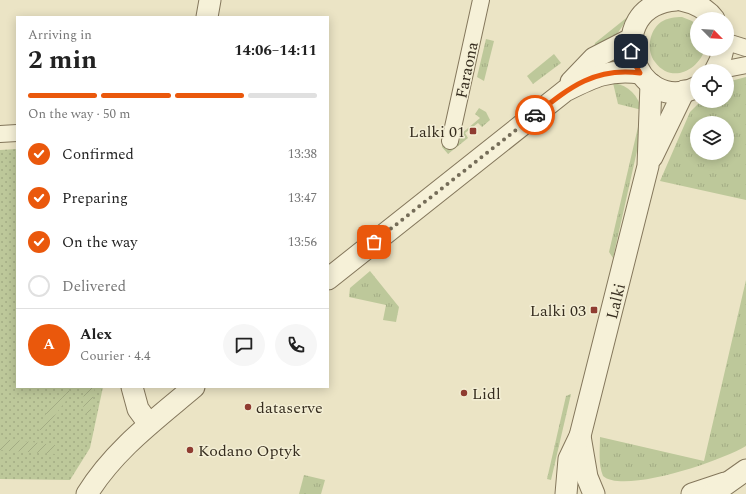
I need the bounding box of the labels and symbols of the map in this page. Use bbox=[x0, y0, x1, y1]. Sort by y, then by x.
north arrow bbox=[690, 12, 734, 56]
pin bbox=[614, 34, 648, 68]
street label: Faraona bbox=[449, 39, 485, 101]
courier bbox=[515, 95, 555, 135]
place label: Lalki 01 bbox=[409, 120, 465, 144]
marker: Lalki 01 bbox=[468, 126, 478, 136]
pin bbox=[357, 225, 391, 259]
street label: Lalki bbox=[600, 281, 632, 322]
place label: Lalki 03 bbox=[530, 299, 586, 323]
marker: Lalki 03 bbox=[589, 305, 599, 315]
place label: Lidl bbox=[472, 382, 501, 406]
marker: Lidl bbox=[459, 388, 469, 398]
place label: dataserve bbox=[256, 396, 323, 420]
marker: dataserve bbox=[243, 402, 253, 412]
place label: Kodano Optyk bbox=[198, 439, 301, 463]
marker: Kodano Optyk bbox=[185, 445, 195, 455]

